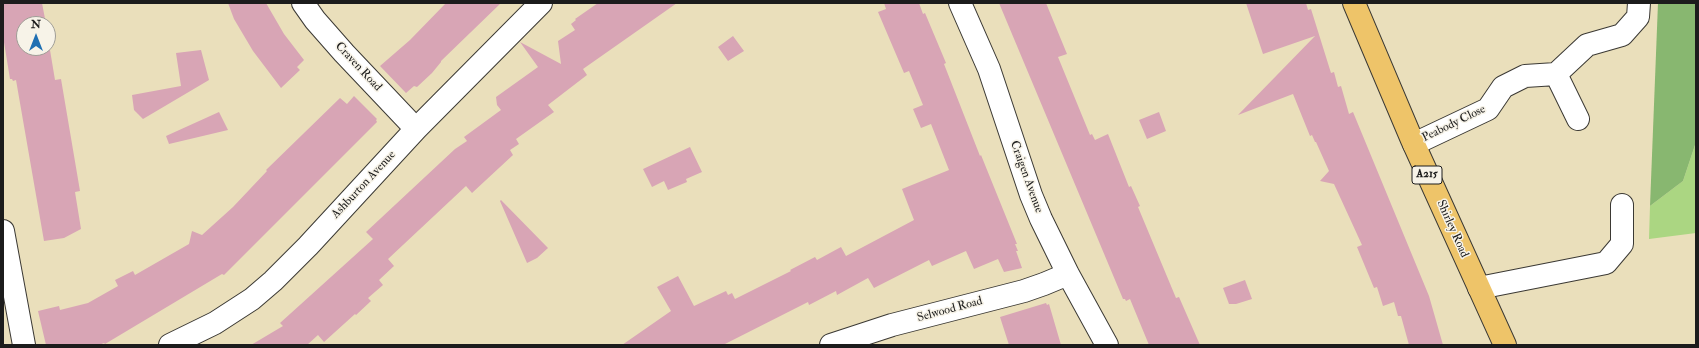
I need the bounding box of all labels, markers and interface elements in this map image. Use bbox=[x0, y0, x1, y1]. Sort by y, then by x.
north arrow bbox=[16, 16, 56, 56]
text: N bbox=[31, 18, 41, 31]
street label: Craven Road bbox=[332, 40, 384, 94]
street label: Peabody Close bbox=[1420, 102, 1488, 146]
street label: Craigen Avenue bbox=[1006, 139, 1046, 215]
street label: Ashburton Avenue bbox=[329, 148, 399, 222]
road number: A215 bbox=[1412, 166, 1442, 184]
street label: Shirley Road bbox=[1433, 198, 1471, 260]
street label: Selwood Road bbox=[916, 294, 984, 326]

